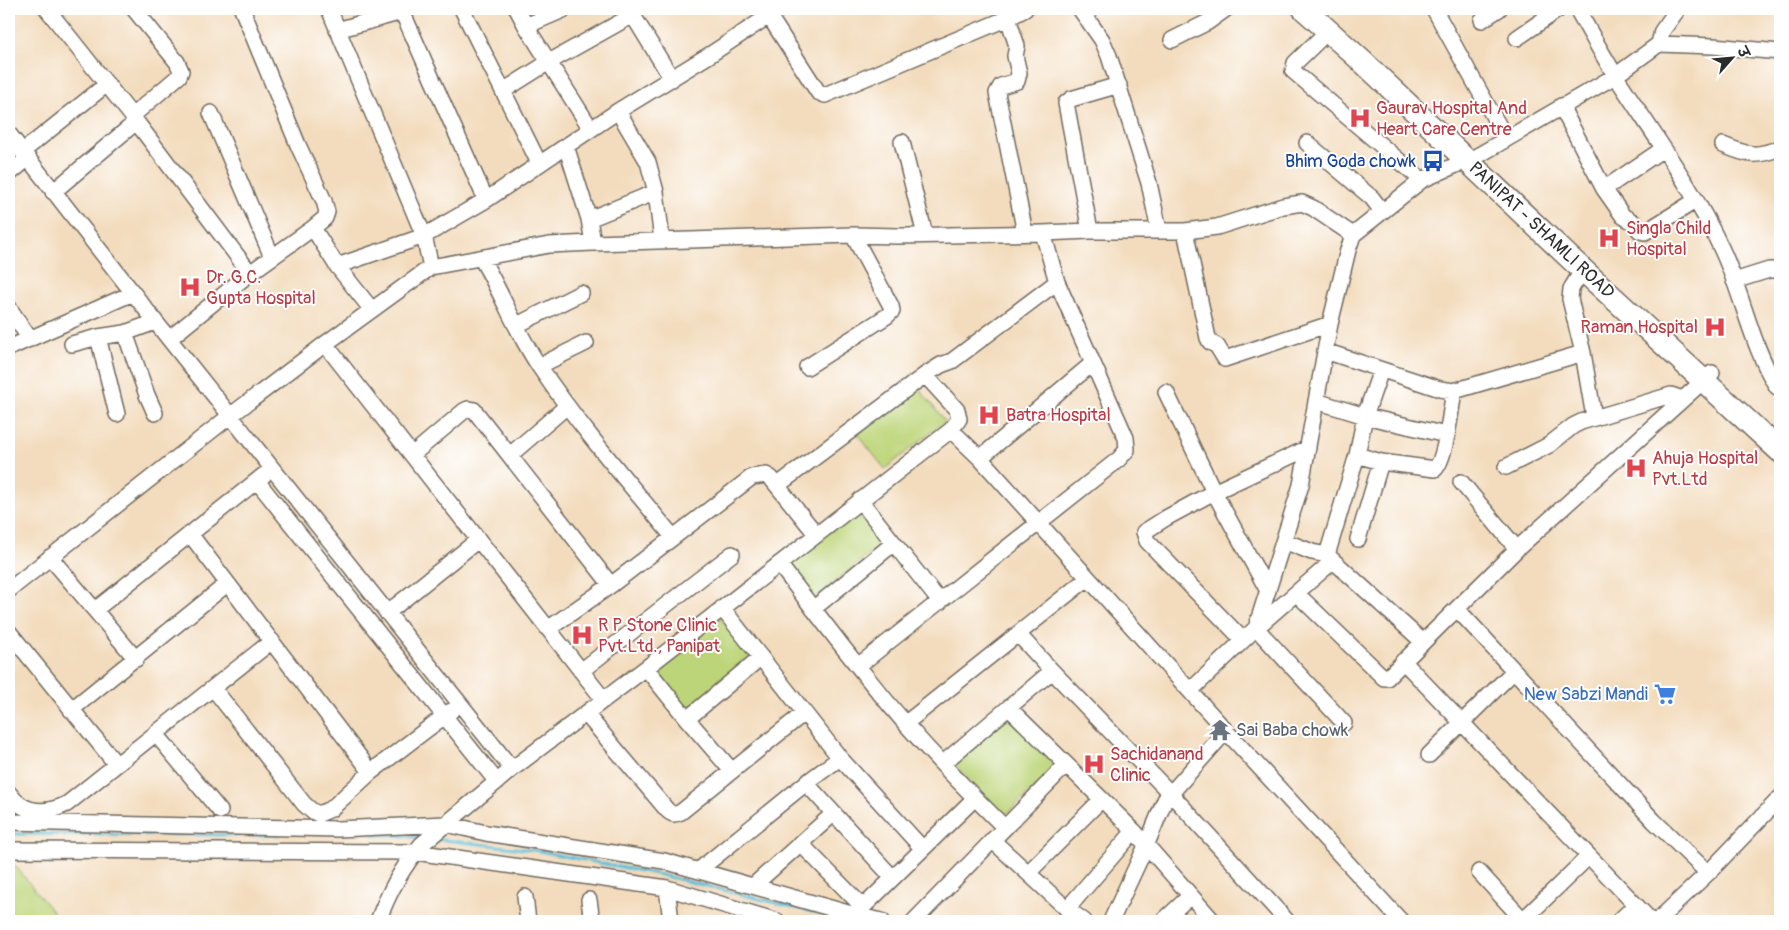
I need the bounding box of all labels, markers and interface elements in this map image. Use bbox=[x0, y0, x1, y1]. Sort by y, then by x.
north arrow bbox=[1706, 32, 1756, 82]
text: उ bbox=[1733, 43, 1754, 62]
place label: Gaurav Hospital And Heart Care Centre bbox=[1376, 97, 1527, 141]
hospital icon: Gaurav Hospital And Heart Care Centre bbox=[1347, 105, 1373, 131]
bus stop icon: Bhim Goda chowk bbox=[1420, 148, 1446, 174]
place label: Bhim Goda chowk bbox=[1285, 150, 1416, 173]
street label: PANIPAT - SHAMLI ROAD bbox=[1464, 157, 1619, 304]
place label: Singla Child Hospital bbox=[1626, 217, 1711, 261]
hospital icon: Singla Child Hospital bbox=[1596, 225, 1622, 251]
place label: Dr. G.C. Gupta Hospital bbox=[206, 266, 316, 310]
hospital icon: Dr. G.C. Gupta Hospital bbox=[177, 274, 203, 300]
hospital icon: Raman Hospital bbox=[1702, 314, 1728, 340]
place label: Raman Hospital bbox=[1581, 316, 1698, 339]
hospital icon: Batra Hospital bbox=[976, 402, 1002, 428]
place label: Batra Hospital bbox=[1006, 404, 1111, 427]
place label: Ahuja Hospital Pvt.Ltd bbox=[1652, 447, 1758, 491]
hospital icon: Ahuja Hospital Pvt.Ltd bbox=[1623, 455, 1649, 481]
place label: R P Stone Clinic Pvt.Ltd., Panipat bbox=[598, 614, 721, 658]
hospital icon: R P Stone Clinic Pvt.Ltd., Panipat bbox=[569, 622, 595, 648]
supermarket icon: New Sabzi Mandi bbox=[1652, 681, 1678, 707]
place label: New Sabzi Mandi bbox=[1524, 683, 1648, 706]
temple icon: Sai Baba chowk bbox=[1207, 717, 1233, 743]
place label: Sai Baba chowk bbox=[1236, 719, 1349, 742]
place label: Sachidanand Clinic bbox=[1110, 743, 1204, 787]
hospital icon: Sachidanand Clinic bbox=[1081, 751, 1107, 777]

